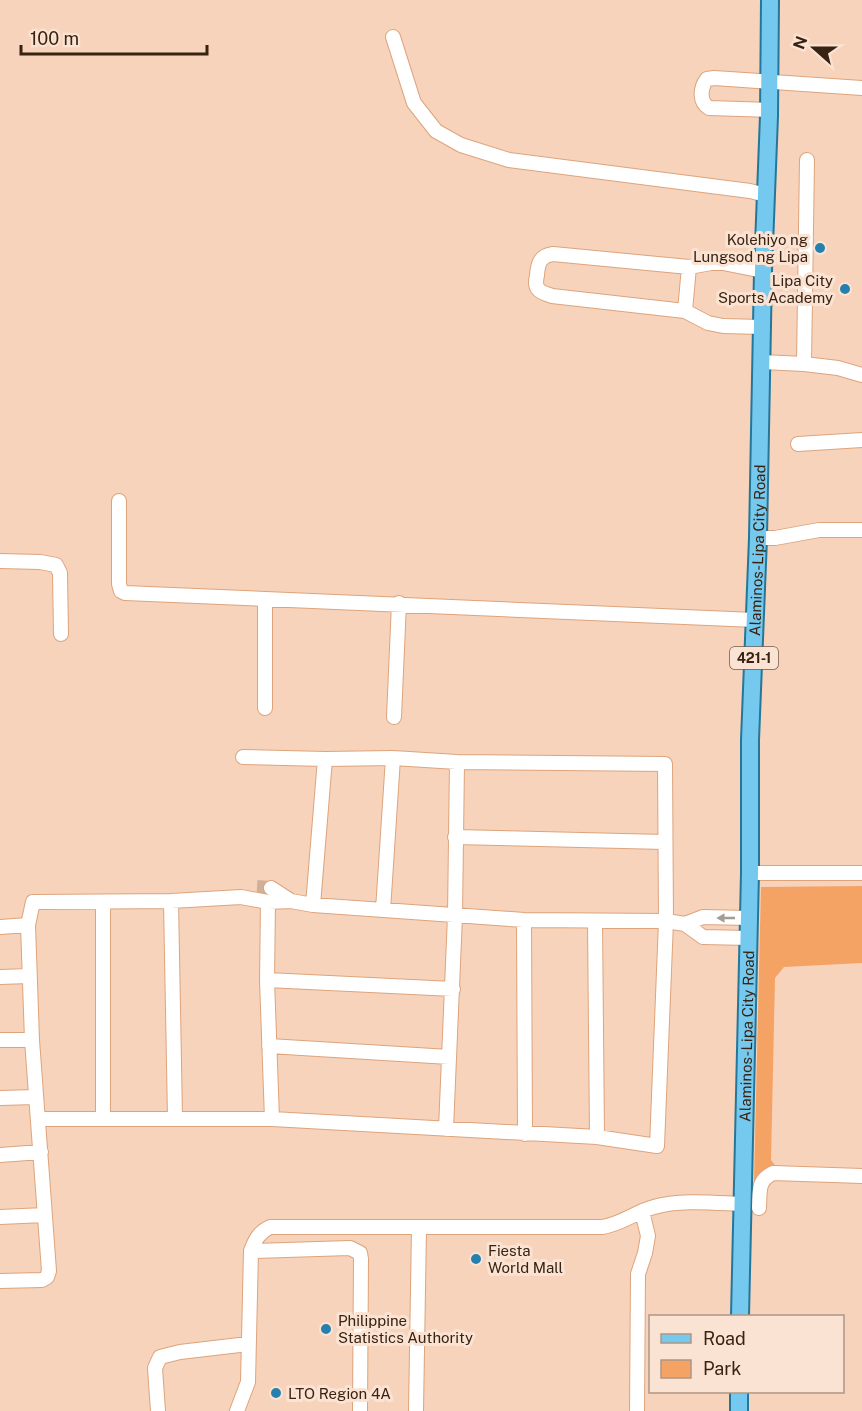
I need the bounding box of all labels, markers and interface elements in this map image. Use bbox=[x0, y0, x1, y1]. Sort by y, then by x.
scale bar bbox=[21, 18, 207, 56]
north arrow bbox=[784, 18, 844, 78]
text: 100 m bbox=[30, 28, 79, 49]
text: N bbox=[789, 34, 812, 52]
place label: Kolehiyo ng Lungsod ng Lipa bbox=[693, 231, 808, 265]
marker: Kolehiyo ng Lungsod ng Lipa bbox=[813, 241, 827, 255]
place label: Lipa City Sports Academy bbox=[718, 272, 833, 306]
marker: Lipa City Sports Academy bbox=[838, 282, 852, 296]
street label: Alaminos-Lipa City Road bbox=[746, 464, 768, 636]
road number: 421-1 bbox=[730, 647, 778, 669]
one-way arrow bbox=[716, 913, 735, 923]
street label: Alaminos-Lipa City Road bbox=[736, 950, 757, 1122]
place label: Fiesta World Mall bbox=[488, 1242, 563, 1276]
marker: Fiesta World Mall bbox=[469, 1252, 483, 1266]
place label: Philippine Statistics Authority bbox=[338, 1312, 473, 1346]
legend bbox=[649, 1315, 844, 1393]
marker: Philippine Statistics Authority bbox=[319, 1322, 333, 1336]
text: Road bbox=[703, 1328, 746, 1349]
text: Park bbox=[703, 1358, 741, 1379]
place label: LTO Region 4A bbox=[288, 1385, 391, 1402]
marker: LTO Region 4A bbox=[269, 1386, 283, 1400]

